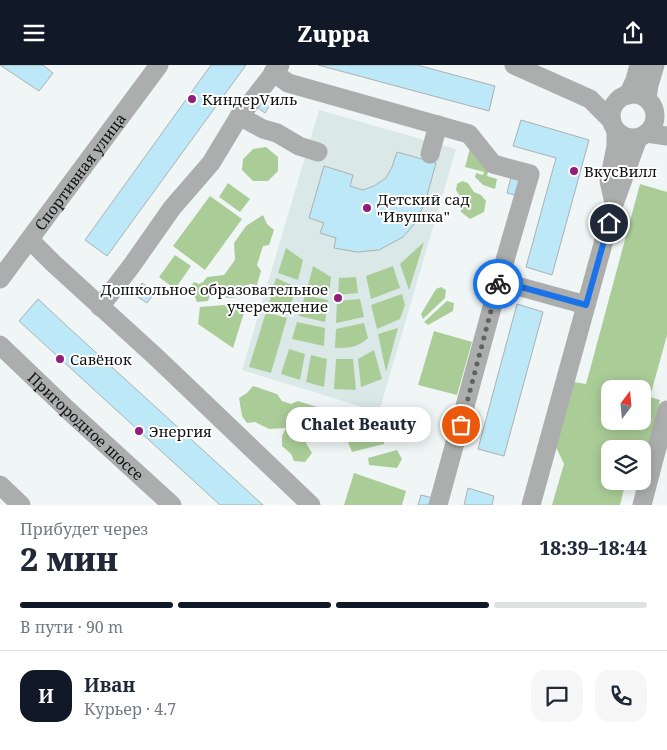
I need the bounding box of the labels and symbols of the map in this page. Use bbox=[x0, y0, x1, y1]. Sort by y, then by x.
place label: КиндерVиль bbox=[202, 89, 297, 109]
marker: КиндерVиль bbox=[186, 93, 198, 105]
street label: Спортивная улица bbox=[30, 109, 130, 234]
place label: ВкусВилл bbox=[584, 161, 657, 181]
marker: ВкусВилл bbox=[568, 165, 580, 177]
place label: Детский сад "Ивушка" bbox=[377, 189, 470, 226]
marker: Детский сад "Ивушка" bbox=[361, 202, 373, 214]
pin bbox=[588, 202, 630, 244]
courier bbox=[473, 259, 523, 309]
place label: Дошкольное образовательное учереждение bbox=[101, 279, 328, 316]
marker: Дошкольное образовательное учереждение bbox=[332, 292, 344, 304]
place label: Савёнок bbox=[70, 349, 132, 369]
marker: Савёнок bbox=[54, 353, 66, 365]
street label: Пригородное шоссе bbox=[24, 367, 148, 484]
north arrow bbox=[601, 380, 651, 430]
pin bbox=[440, 404, 482, 446]
callout: Chalet Beauty bbox=[286, 407, 431, 443]
place label: Энергия bbox=[149, 421, 212, 441]
marker: Энергия bbox=[133, 425, 145, 437]

